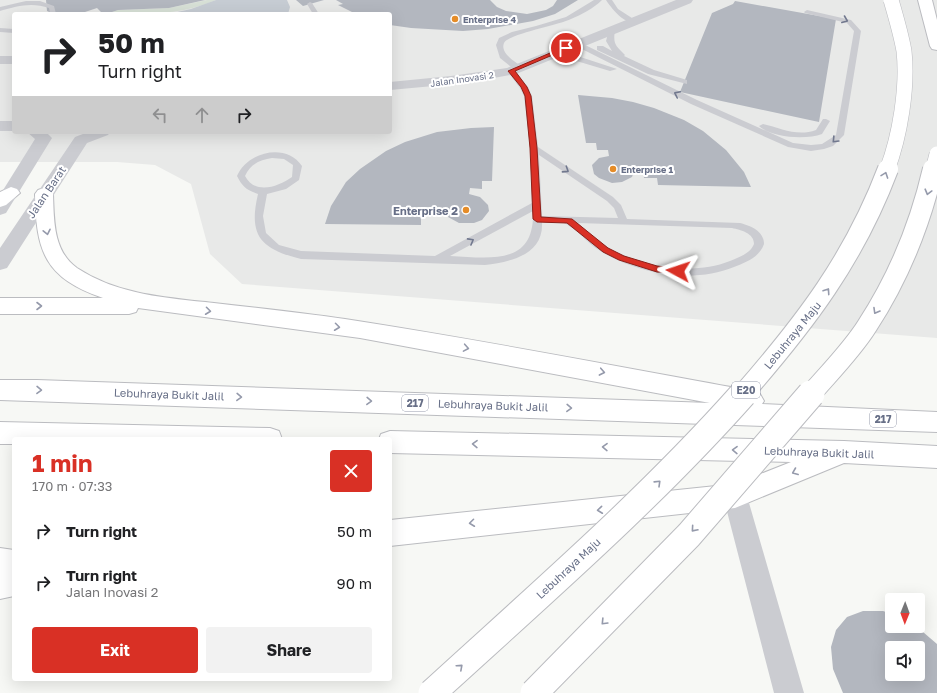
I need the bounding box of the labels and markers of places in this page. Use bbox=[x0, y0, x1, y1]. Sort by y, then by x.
marker: Enterprise 4 bbox=[450, 14, 460, 24]
place label: Enterprise 4 bbox=[463, 14, 517, 25]
pin bbox=[549, 31, 583, 65]
marker: Enterprise 1 bbox=[608, 164, 618, 174]
place label: Enterprise 1 bbox=[621, 164, 674, 175]
place label: Enterprise 2 bbox=[393, 204, 458, 217]
marker: Enterprise 2 bbox=[461, 205, 471, 215]

